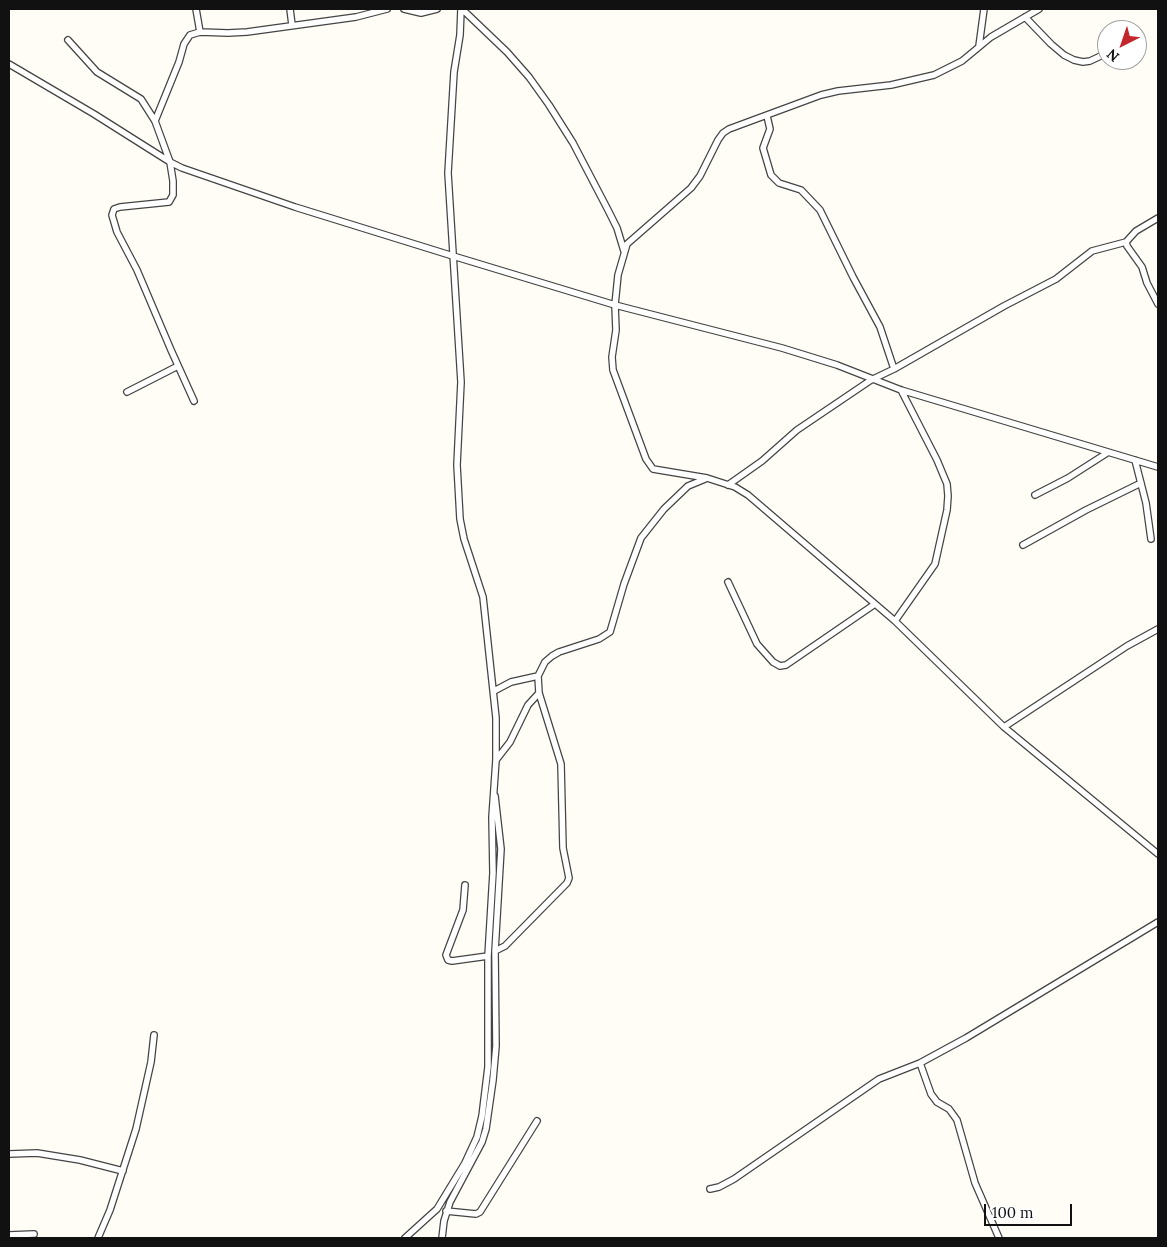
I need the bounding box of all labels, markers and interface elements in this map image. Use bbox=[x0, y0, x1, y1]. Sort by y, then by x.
north arrow bbox=[1097, 20, 1147, 70]
text: N bbox=[1103, 45, 1123, 66]
scale bar bbox=[987, 1194, 1074, 1226]
text: 100 m bbox=[992, 1203, 1033, 1222]

